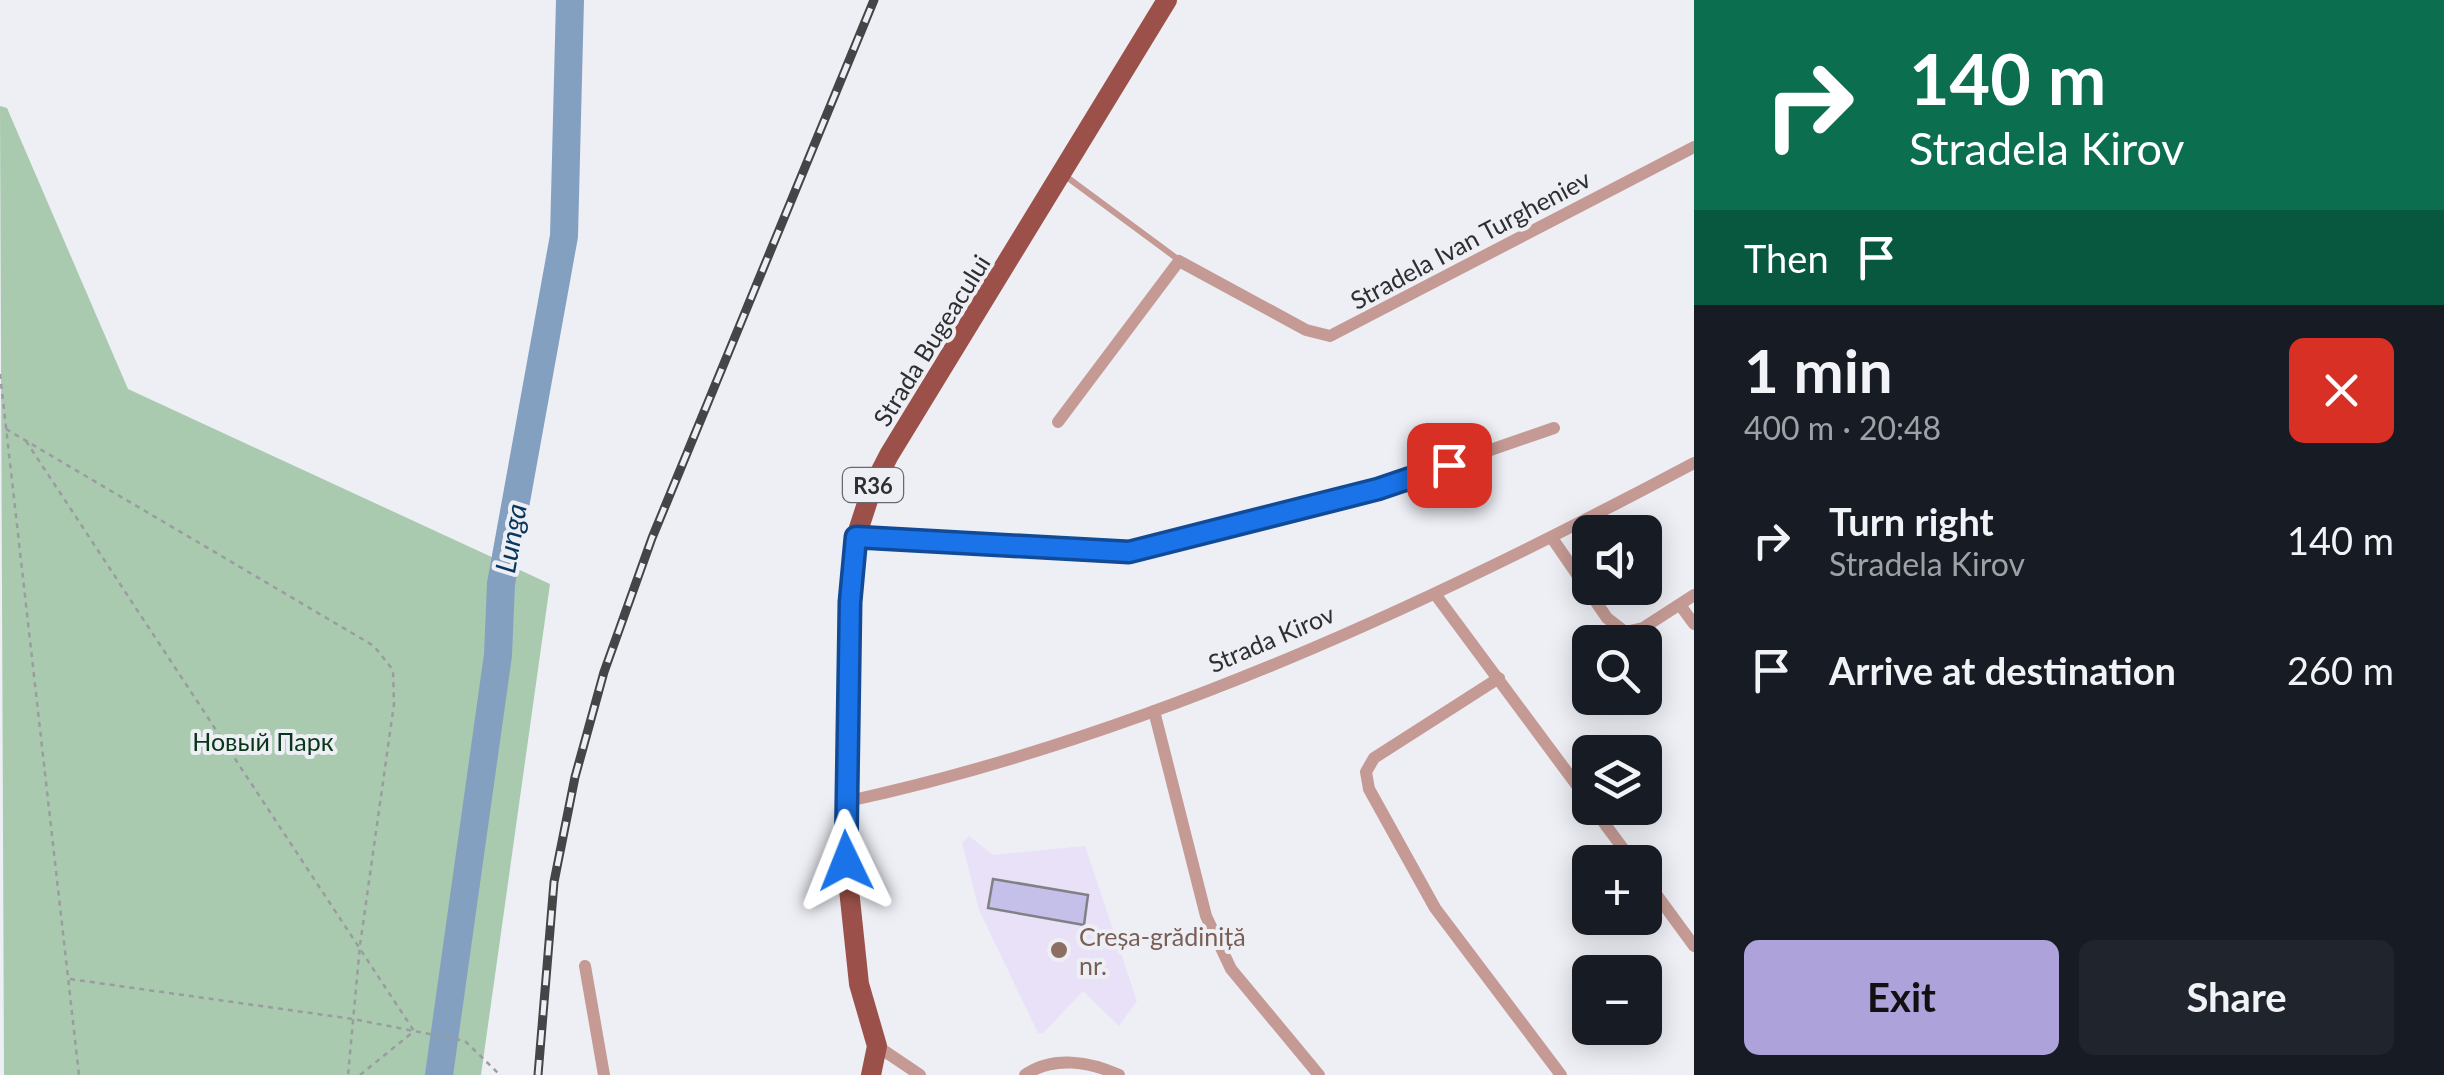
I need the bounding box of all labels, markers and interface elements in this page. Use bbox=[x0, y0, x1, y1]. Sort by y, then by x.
text: 140 m bbox=[1909, 36, 2106, 120]
icon: right bbox=[1744, 40, 1874, 170]
text: Stradela Kirov bbox=[1909, 121, 2185, 175]
street label: Stradela Ivan Turgheniev bbox=[1345, 163, 1595, 315]
icon: arrive bbox=[1849, 230, 1904, 285]
text: Then bbox=[1744, 235, 1829, 281]
street label: Strada Bugeacului bbox=[866, 249, 996, 431]
text: 1 min bbox=[1744, 334, 1893, 406]
button: close bbox=[2289, 338, 2394, 443]
text: 400 m · 20:48 bbox=[1744, 408, 1941, 447]
pin bbox=[1407, 423, 1492, 508]
icon: arrive bbox=[1422, 438, 1477, 493]
road number: R36 bbox=[843, 468, 903, 502]
text: Turn right bbox=[1829, 498, 1994, 544]
water label: Lunga bbox=[487, 501, 533, 575]
icon: right bbox=[1744, 513, 1799, 568]
map controls bbox=[1572, 515, 1662, 1045]
button: sound bbox=[1572, 515, 1662, 605]
text: 140 m bbox=[2287, 517, 2394, 563]
text: Stradela Kirov bbox=[1829, 544, 2025, 583]
street label: Strada Kirov bbox=[1203, 598, 1339, 678]
button: search bbox=[1572, 625, 1662, 715]
icon: arrive bbox=[1744, 643, 1799, 698]
text: Arrive at destination bbox=[1829, 647, 2176, 693]
text: 260 m bbox=[2287, 647, 2394, 693]
park label: Новый Парк bbox=[192, 726, 334, 756]
button: layers bbox=[1572, 735, 1662, 825]
position arrow bbox=[794, 809, 898, 913]
button: + bbox=[1572, 845, 1662, 935]
place label: Creșa-grădiniță nr. bbox=[1079, 921, 1246, 980]
marker: Creșa-grădiniță nr. bbox=[1048, 939, 1070, 961]
button: Exit bbox=[1744, 940, 2059, 1055]
button: Share bbox=[2079, 940, 2394, 1055]
button: − bbox=[1572, 955, 1662, 1045]

